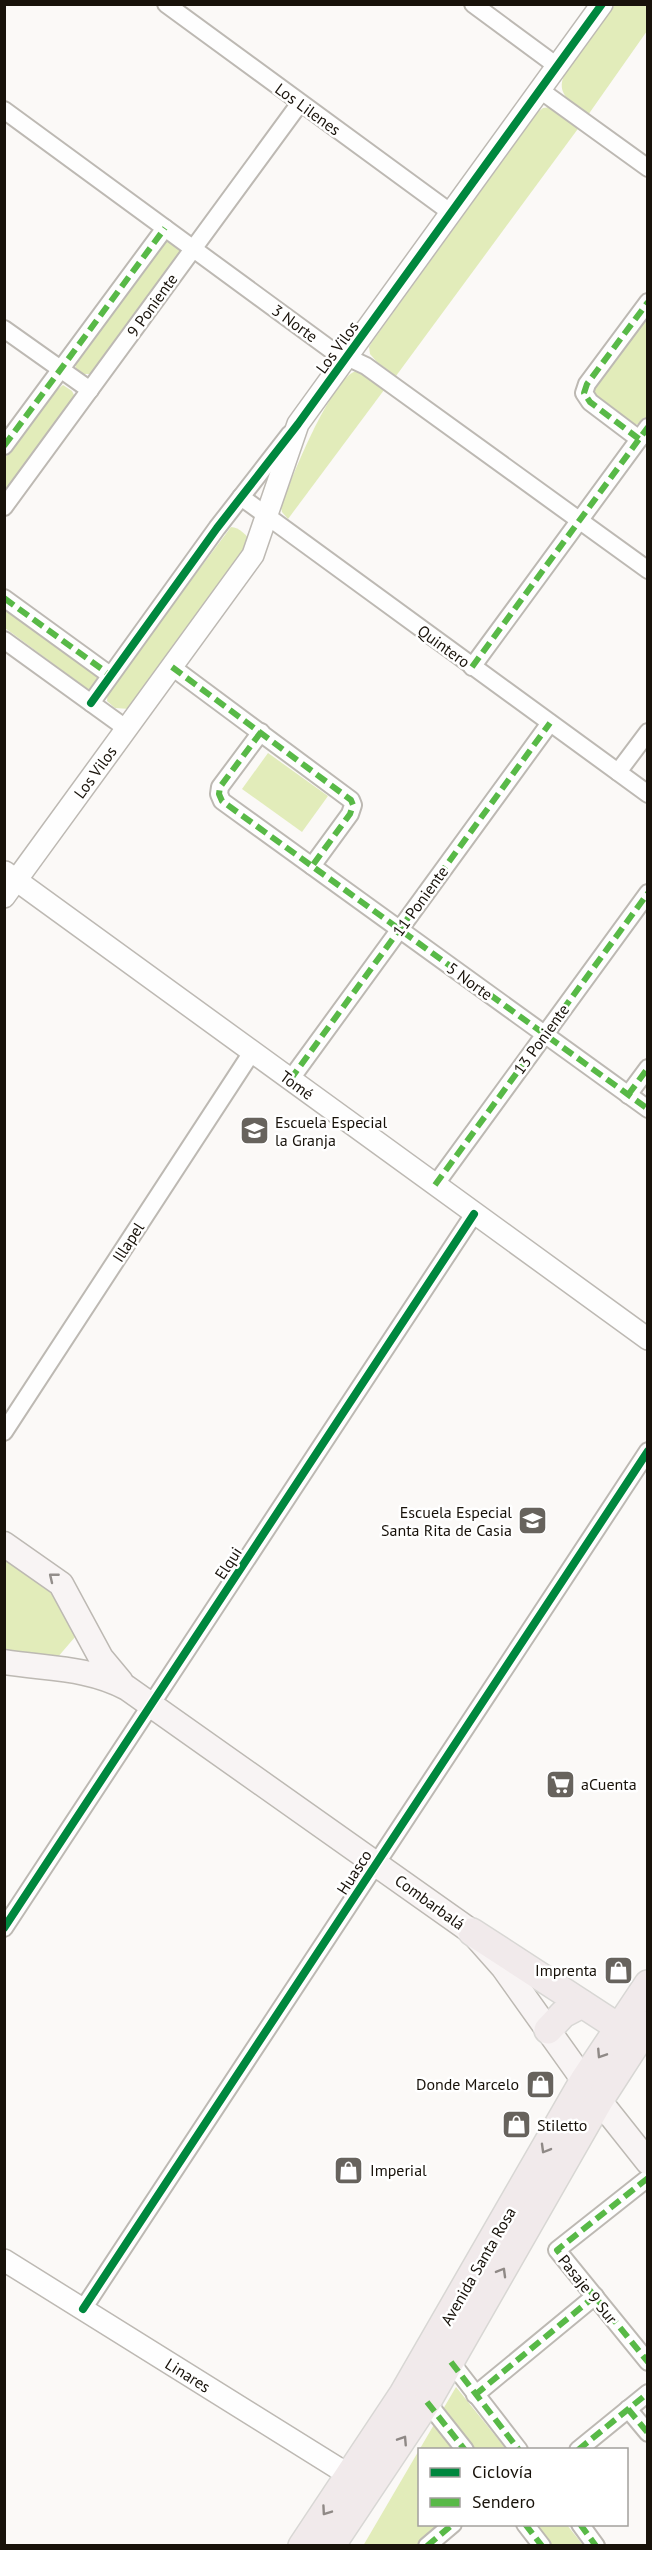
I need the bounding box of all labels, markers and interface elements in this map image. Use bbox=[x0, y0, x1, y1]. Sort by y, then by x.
street label: Los Lilenes bbox=[271, 79, 345, 140]
street label: 9 Poniente bbox=[122, 269, 182, 341]
street label: 3 Norte bbox=[268, 300, 322, 346]
street label: Los Vilos bbox=[311, 317, 363, 377]
street label: Quintero bbox=[414, 620, 474, 672]
street label: Los Vilos bbox=[69, 742, 121, 802]
street label: 11 Poniente bbox=[388, 862, 452, 940]
street label: 5 Norte bbox=[443, 958, 497, 1004]
street label: 13 Poniente bbox=[509, 1000, 573, 1078]
street label: Tomé bbox=[276, 1066, 318, 1104]
place label: Escuela Especial la Granja bbox=[275, 1112, 388, 1150]
school or university icon: Escuela Especial la Granja bbox=[238, 1115, 270, 1147]
street label: Illapel bbox=[108, 1218, 148, 1266]
place label: Escuela Especial Santa Rita de Casia bbox=[381, 1502, 512, 1540]
school or university icon: Escuela Especial Santa Rita de Casia bbox=[517, 1505, 549, 1537]
street label: Elqui bbox=[210, 1543, 246, 1583]
one-way arrow bbox=[49, 1574, 60, 1585]
supermarket icon: aCuenta bbox=[544, 1768, 576, 1800]
place label: aCuenta bbox=[581, 1774, 637, 1794]
street label: Huasco bbox=[332, 1846, 376, 1898]
street label: Combarbalá bbox=[391, 1870, 469, 1934]
shop icon: Imprenta bbox=[602, 1954, 634, 1986]
place label: Imprenta bbox=[535, 1960, 597, 1980]
one-way arrow bbox=[597, 2047, 608, 2058]
shop icon: Donde Marcelo bbox=[524, 2068, 556, 2100]
place label: Donde Marcelo bbox=[416, 2074, 519, 2094]
shop icon: Stiletto bbox=[500, 2109, 532, 2141]
place label: Stiletto bbox=[537, 2115, 587, 2135]
one-way arrow bbox=[540, 2143, 552, 2153]
shop icon: Imperial bbox=[333, 2154, 365, 2186]
place label: Imperial bbox=[370, 2160, 427, 2180]
street label: Avenida Santa Rosa bbox=[436, 2203, 520, 2329]
street label: Pasaje 9 Sur bbox=[554, 2250, 622, 2328]
one-way arrow bbox=[495, 2268, 506, 2278]
street label: Linares bbox=[162, 2353, 215, 2397]
one-way arrow bbox=[396, 2436, 407, 2447]
legend bbox=[418, 2448, 628, 2526]
text: Ciclovía bbox=[472, 2460, 532, 2483]
text: Sendero bbox=[472, 2490, 535, 2513]
one-way arrow bbox=[322, 2504, 333, 2515]

